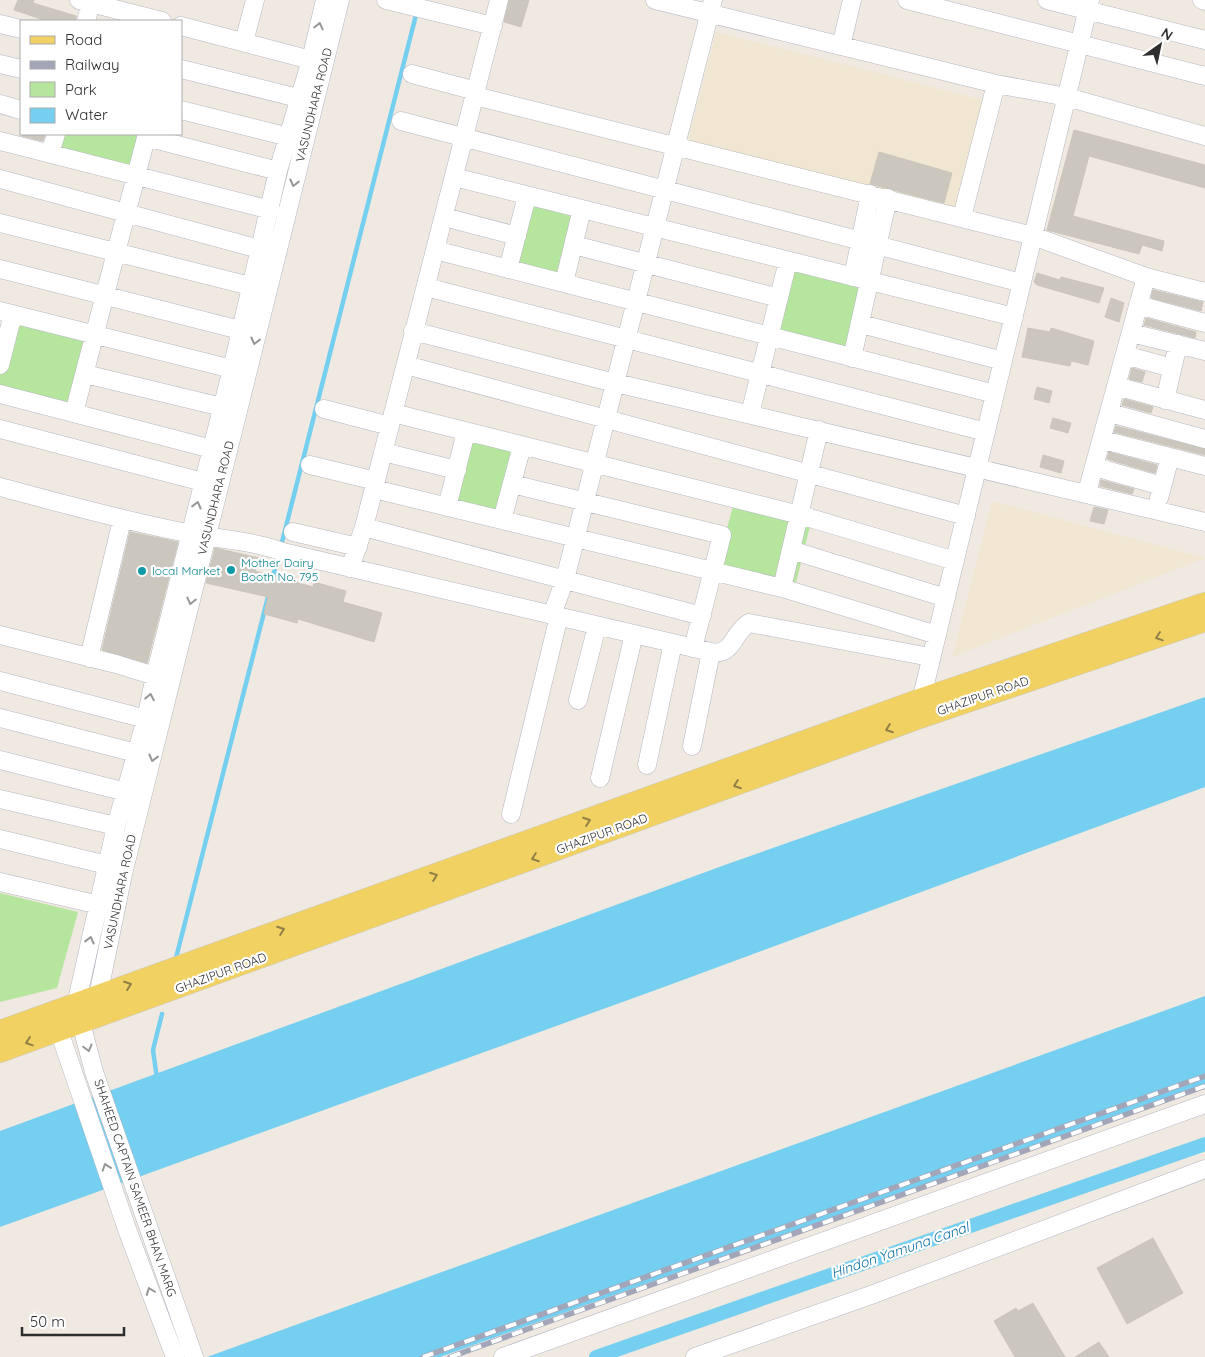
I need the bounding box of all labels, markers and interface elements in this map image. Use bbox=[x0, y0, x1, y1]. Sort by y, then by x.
legend bbox=[20, 20, 182, 135]
north arrow bbox=[1135, 20, 1185, 70]
one-way arrow bbox=[313, 22, 324, 31]
text: N bbox=[1158, 24, 1176, 44]
text: Road bbox=[65, 30, 102, 49]
street label: VASUNDHARA ROAD bbox=[292, 46, 335, 163]
text: Railway bbox=[65, 55, 120, 74]
text: Park bbox=[65, 80, 97, 99]
text: Water bbox=[65, 105, 108, 124]
one-way arrow bbox=[289, 179, 300, 188]
one-way arrow bbox=[250, 336, 261, 345]
street label: VASUNDHARA ROAD bbox=[194, 439, 237, 556]
one-way arrow bbox=[191, 501, 202, 510]
place label: Mother Dairy Booth No. 795 bbox=[241, 555, 318, 584]
place label: local Market bbox=[152, 563, 220, 578]
marker: Mother Dairy Booth No. 795 bbox=[225, 564, 237, 576]
marker: local Market bbox=[136, 565, 148, 577]
one-way arrow bbox=[186, 596, 197, 605]
one-way arrow bbox=[1155, 631, 1164, 641]
street label: GHAZIPUR ROAD bbox=[935, 673, 1031, 718]
one-way arrow bbox=[144, 693, 155, 702]
one-way arrow bbox=[885, 723, 894, 733]
one-way arrow bbox=[148, 754, 158, 762]
one-way arrow bbox=[733, 779, 741, 789]
street label: GHAZIPUR ROAD bbox=[554, 810, 650, 857]
one-way arrow bbox=[582, 817, 591, 827]
street label: VASUNDHARA ROAD bbox=[100, 833, 139, 951]
one-way arrow bbox=[531, 852, 539, 862]
one-way arrow bbox=[429, 872, 438, 882]
one-way arrow bbox=[276, 926, 285, 936]
one-way arrow bbox=[84, 936, 94, 944]
street label: GHAZIPUR ROAD bbox=[173, 949, 269, 996]
one-way arrow bbox=[123, 981, 132, 991]
one-way arrow bbox=[26, 1036, 34, 1046]
one-way arrow bbox=[82, 1043, 92, 1051]
street label: SHAHEED CAPTAIN SAMEER BHAN MARG bbox=[91, 1077, 180, 1299]
one-way arrow bbox=[102, 1163, 112, 1172]
water label: Hindon Yamuna Canal bbox=[829, 1217, 973, 1282]
one-way arrow bbox=[146, 1288, 156, 1296]
scale bar bbox=[22, 1304, 125, 1336]
text: 50 m bbox=[30, 1312, 65, 1331]

